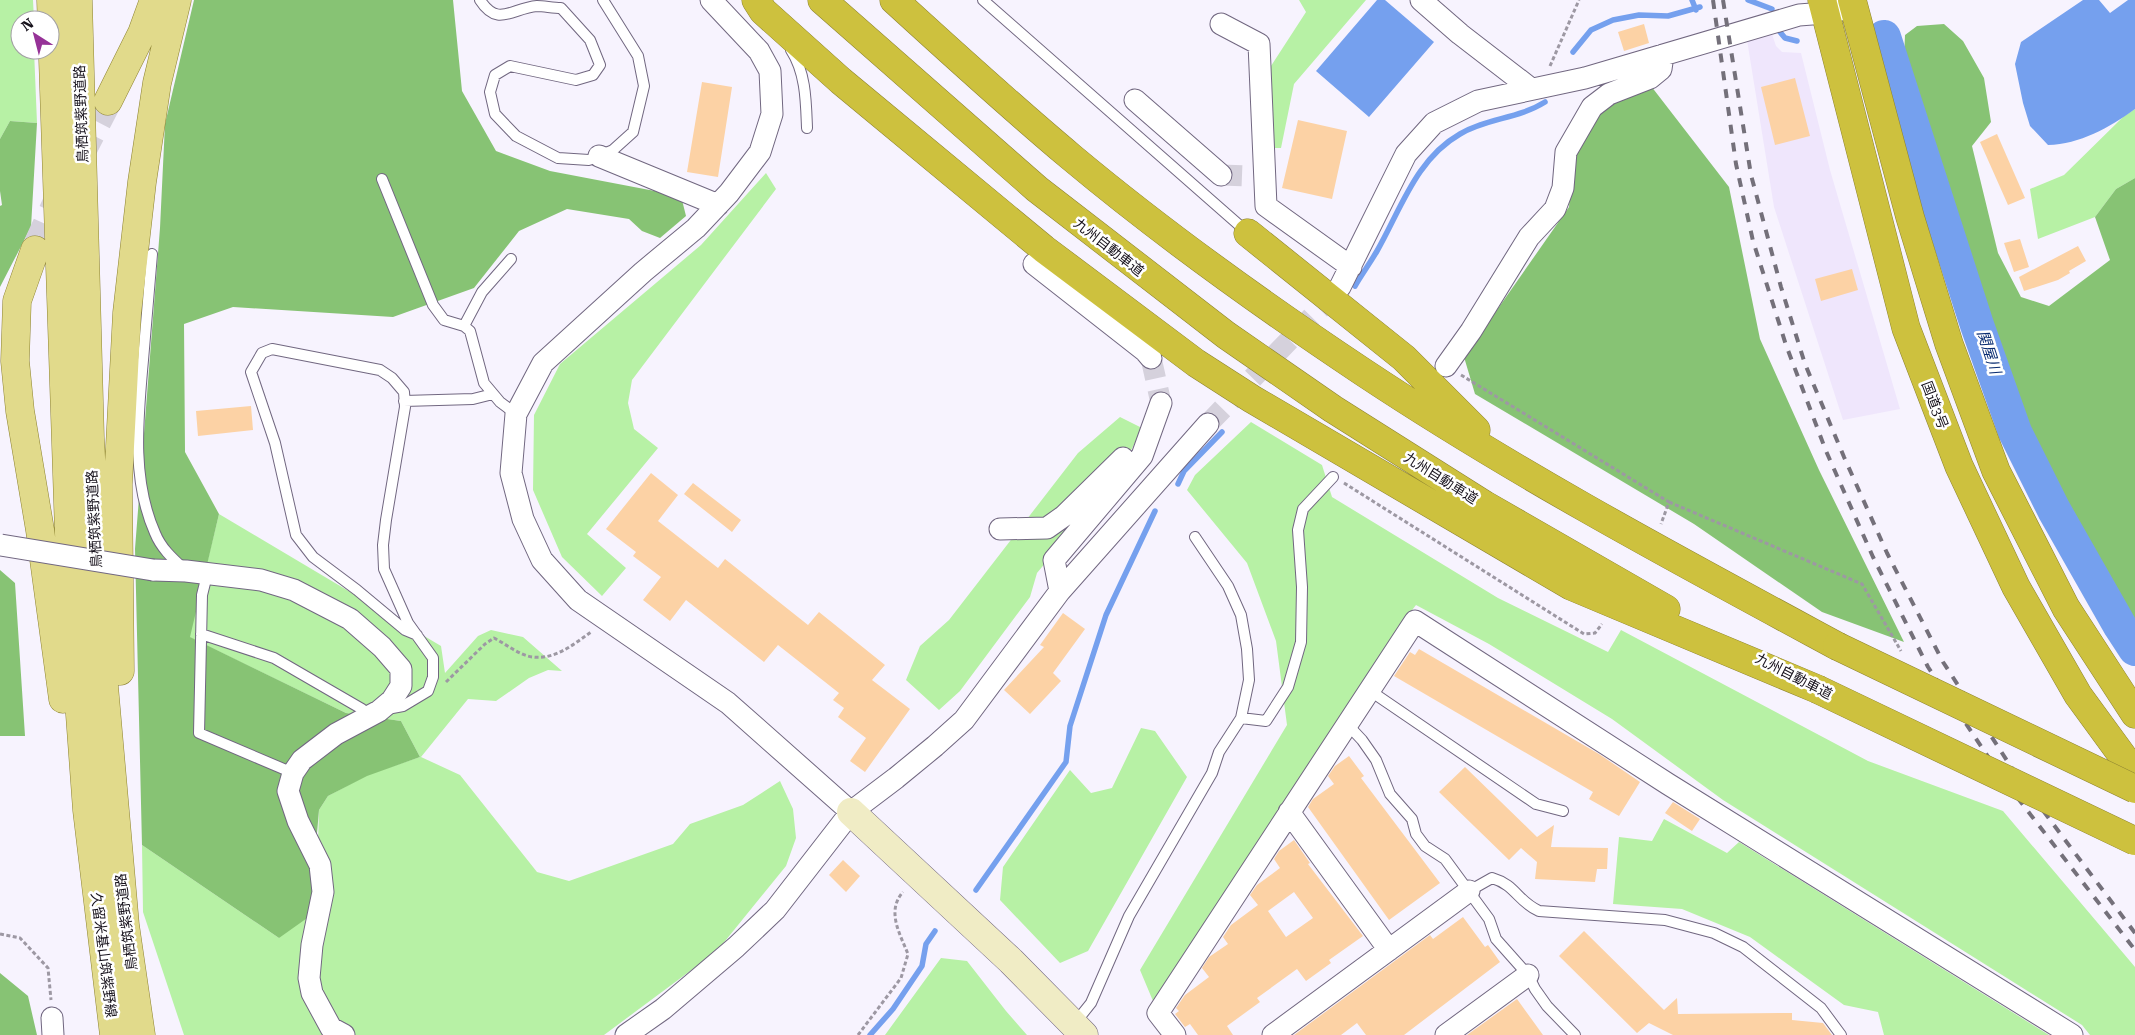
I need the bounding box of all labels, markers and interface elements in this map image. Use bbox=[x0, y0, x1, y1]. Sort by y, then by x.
north arrow bbox=[10, 10, 60, 60]
text: N bbox=[18, 15, 37, 34]
street label: 鳥栖筑紫野道路 bbox=[71, 65, 91, 163]
street label: 九州自動車道 bbox=[1071, 215, 1147, 279]
water label: 関屋川 bbox=[1973, 328, 2005, 378]
street label: 国道3号 bbox=[1919, 379, 1951, 431]
street label: 九州自動車道 bbox=[1401, 449, 1481, 507]
street label: 鳥栖筑紫野道路 bbox=[83, 470, 105, 568]
street label: 九州自動車道 bbox=[1753, 650, 1835, 702]
street label: 鳥栖筑紫野道路 bbox=[112, 872, 140, 972]
street label: 久留米基山筑紫野線 bbox=[88, 891, 120, 1019]

